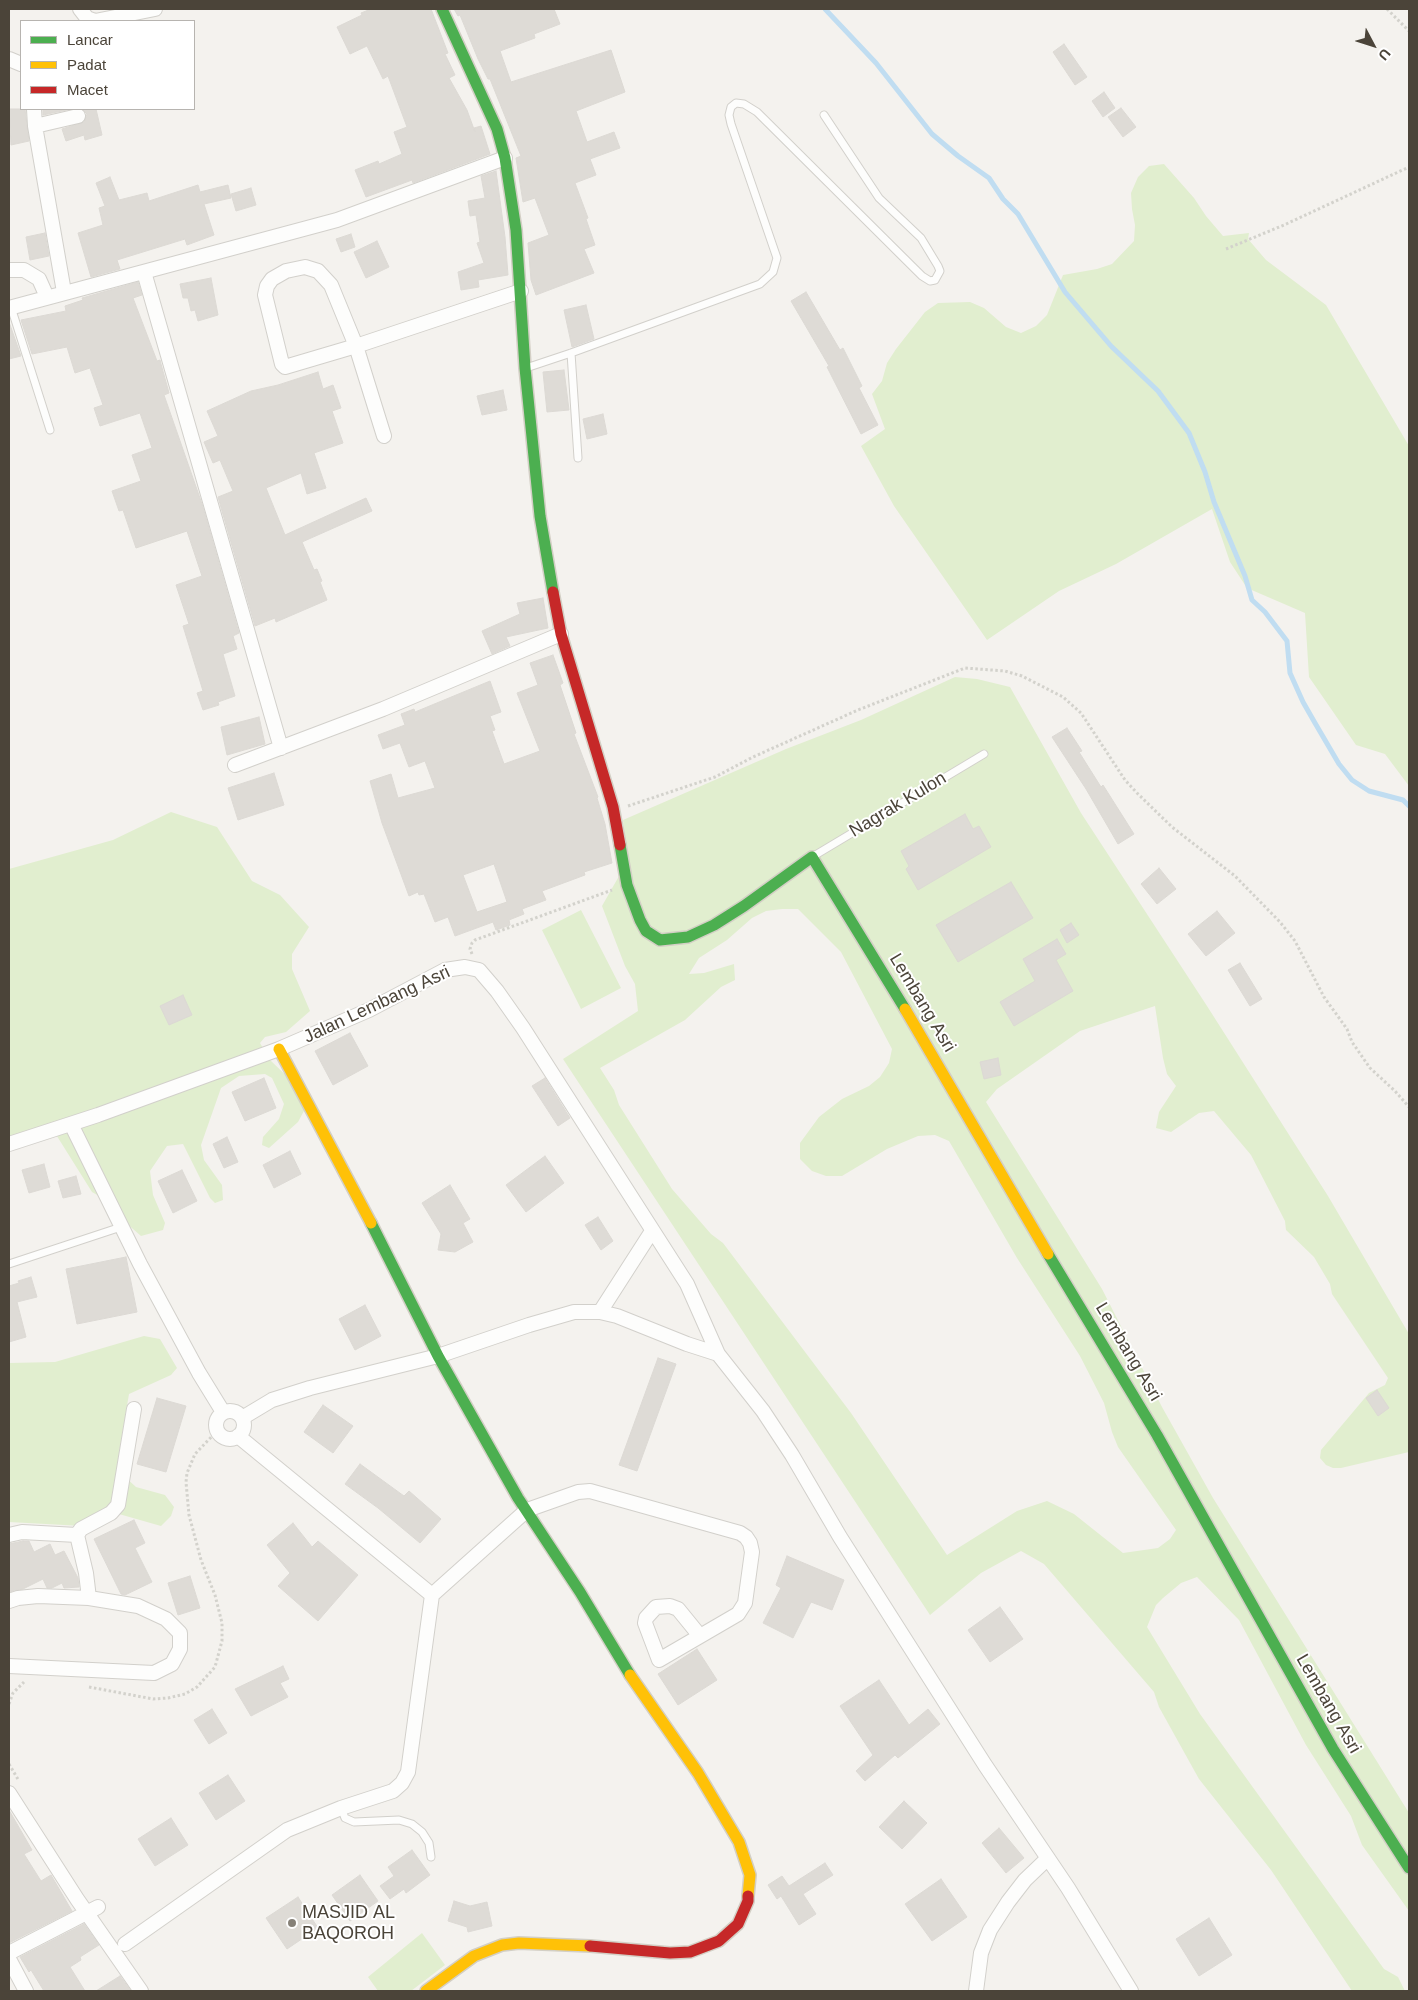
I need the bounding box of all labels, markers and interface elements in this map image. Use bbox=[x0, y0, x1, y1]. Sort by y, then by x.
legend bbox=[20, 20, 195, 110]
north arrow bbox=[1348, 20, 1398, 70]
text: Lancar bbox=[67, 31, 113, 48]
text: U bbox=[1375, 46, 1394, 64]
text: Padat bbox=[67, 56, 106, 73]
text: Macet bbox=[67, 81, 108, 98]
street label: Nagrak Kulon bbox=[846, 768, 950, 842]
street label: Lembang Asri bbox=[884, 950, 960, 1056]
street label: Jalan Lembang Asri bbox=[300, 962, 454, 1048]
street label: Lembang Asri bbox=[1090, 1299, 1166, 1405]
street label: Lembang Asri bbox=[1291, 1651, 1365, 1757]
place label: MASJID AL BAQOROH bbox=[302, 1902, 395, 1945]
marker: MASJID AL BAQOROH bbox=[286, 1917, 298, 1929]

